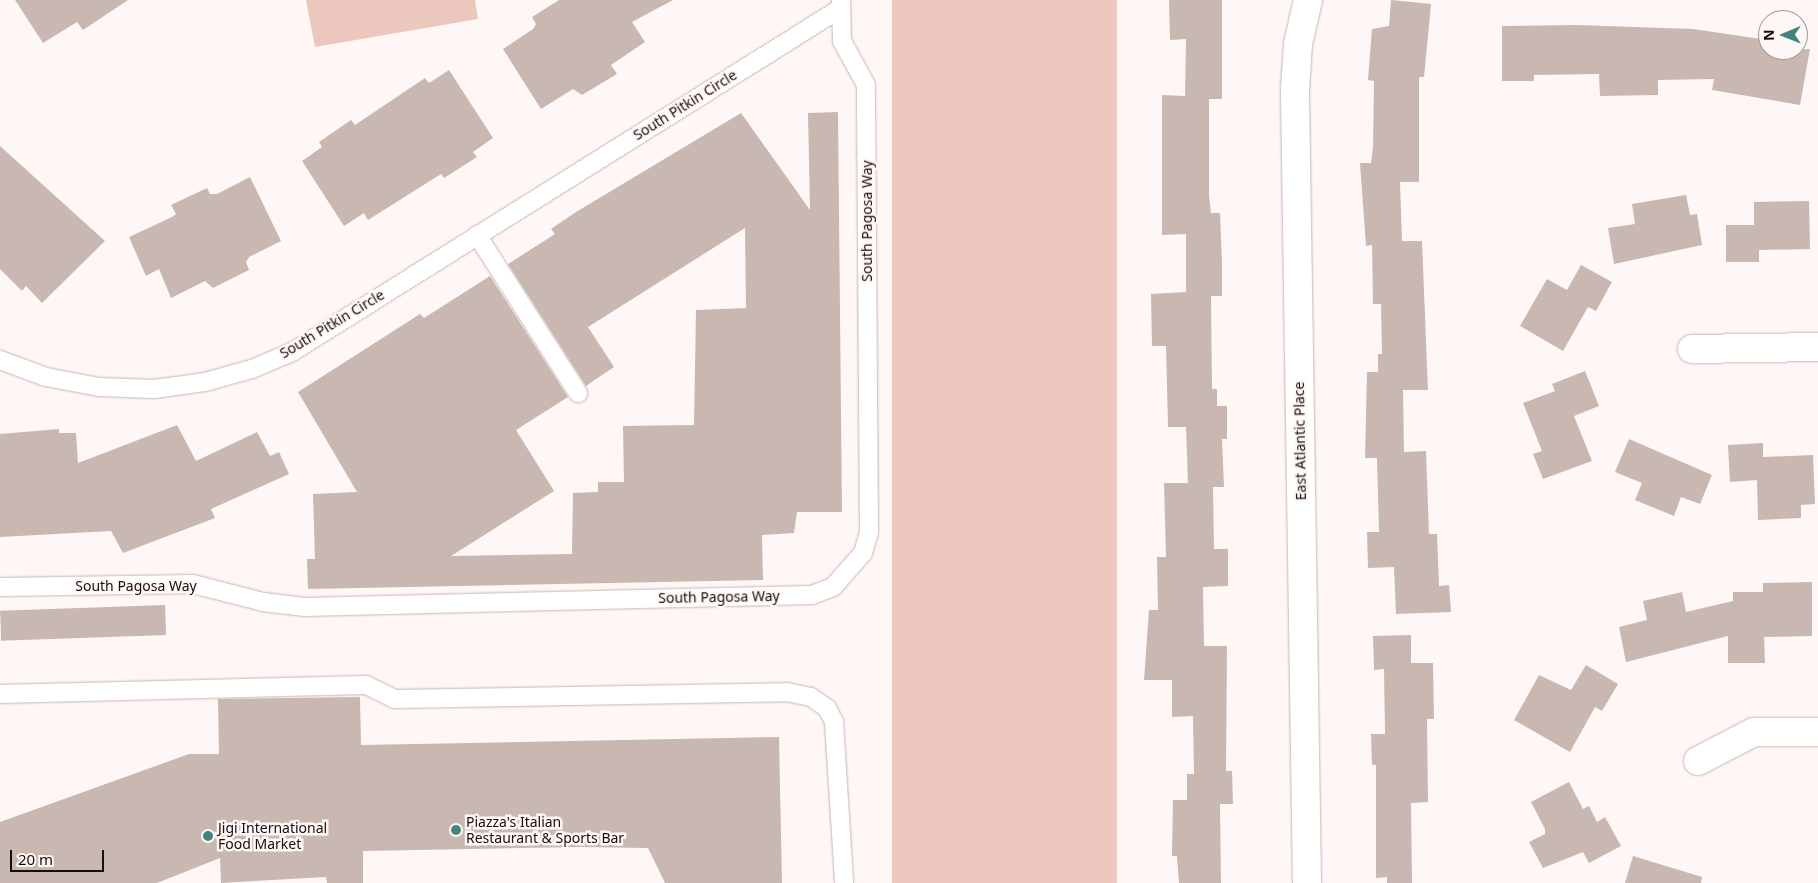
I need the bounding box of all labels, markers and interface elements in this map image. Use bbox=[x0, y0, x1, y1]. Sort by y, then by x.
north arrow bbox=[1758, 10, 1808, 60]
text: N bbox=[1759, 29, 1778, 41]
street label: South Pitkin Circle bbox=[630, 66, 740, 144]
street label: South Pagosa Way bbox=[859, 160, 875, 282]
street label: South Pitkin Circle bbox=[277, 286, 387, 362]
street label: East Atlantic Place bbox=[1291, 381, 1309, 501]
street label: South Pagosa Way bbox=[75, 578, 197, 594]
street label: South Pagosa Way bbox=[658, 588, 780, 606]
place label: Piazza's Italian Restaurant & Sports Bar bbox=[466, 814, 624, 846]
place label: Jigi International Food Market bbox=[218, 820, 327, 852]
marker: Piazza's Italian Restaurant & Sports Bar bbox=[450, 824, 462, 836]
marker: Jigi International Food Market bbox=[202, 830, 214, 842]
scale bar bbox=[12, 840, 106, 872]
text: 20 m bbox=[18, 849, 53, 869]

